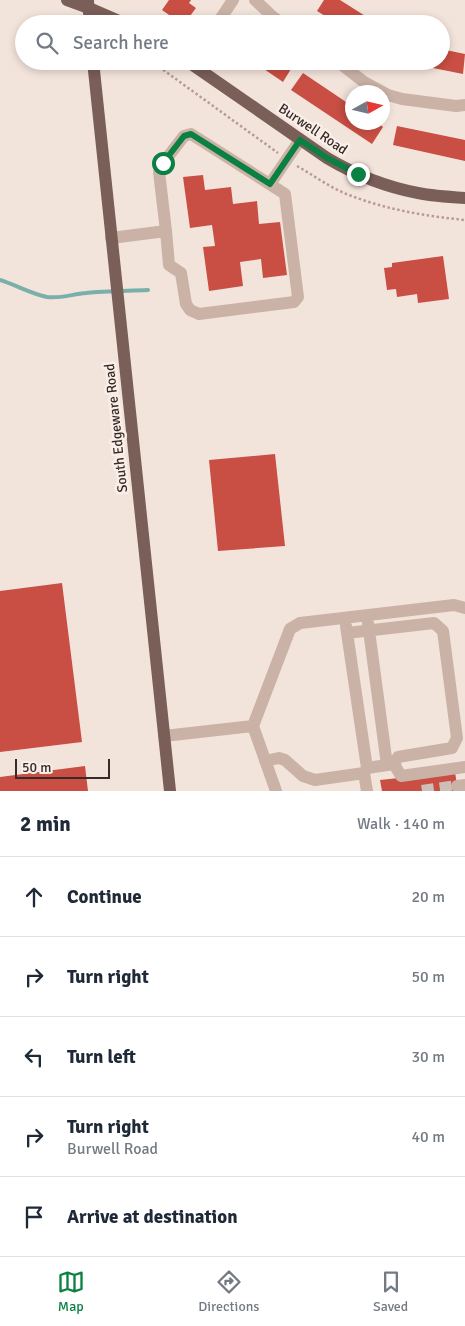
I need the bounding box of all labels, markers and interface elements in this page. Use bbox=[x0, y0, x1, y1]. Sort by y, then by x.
search box bbox=[15, 15, 450, 70]
icon: search bbox=[33, 29, 61, 57]
text: Search here bbox=[73, 31, 169, 55]
north arrow bbox=[345, 85, 390, 130]
street label: Burwell Road bbox=[275, 100, 351, 158]
route start bbox=[152, 152, 175, 175]
route end bbox=[347, 163, 370, 186]
street label: South Edgeware Road bbox=[101, 363, 131, 493]
scale bar bbox=[15, 756, 110, 779]
text: 50 m bbox=[22, 759, 51, 776]
text: 2 min bbox=[20, 811, 71, 837]
text: Walk · 140 m bbox=[357, 814, 445, 834]
icon: ahead bbox=[20, 883, 48, 911]
text: Continue bbox=[67, 885, 142, 909]
text: 20 m bbox=[411, 887, 445, 907]
icon: right bbox=[20, 963, 48, 991]
text: Turn right bbox=[67, 965, 149, 989]
text: 50 m bbox=[411, 967, 445, 987]
icon: left bbox=[20, 1043, 48, 1071]
text: Turn left bbox=[67, 1045, 136, 1069]
text: 30 m bbox=[411, 1047, 445, 1067]
text: Turn right bbox=[67, 1115, 149, 1139]
icon: right bbox=[20, 1123, 48, 1151]
text: 40 m bbox=[411, 1127, 445, 1147]
text: Burwell Road bbox=[67, 1139, 158, 1159]
icon: arrive bbox=[20, 1203, 48, 1231]
text: Arrive at destination bbox=[67, 1205, 238, 1229]
tab: Map bbox=[57, 1268, 85, 1315]
tab: Directions bbox=[198, 1268, 259, 1315]
tab: Saved bbox=[373, 1268, 408, 1315]

